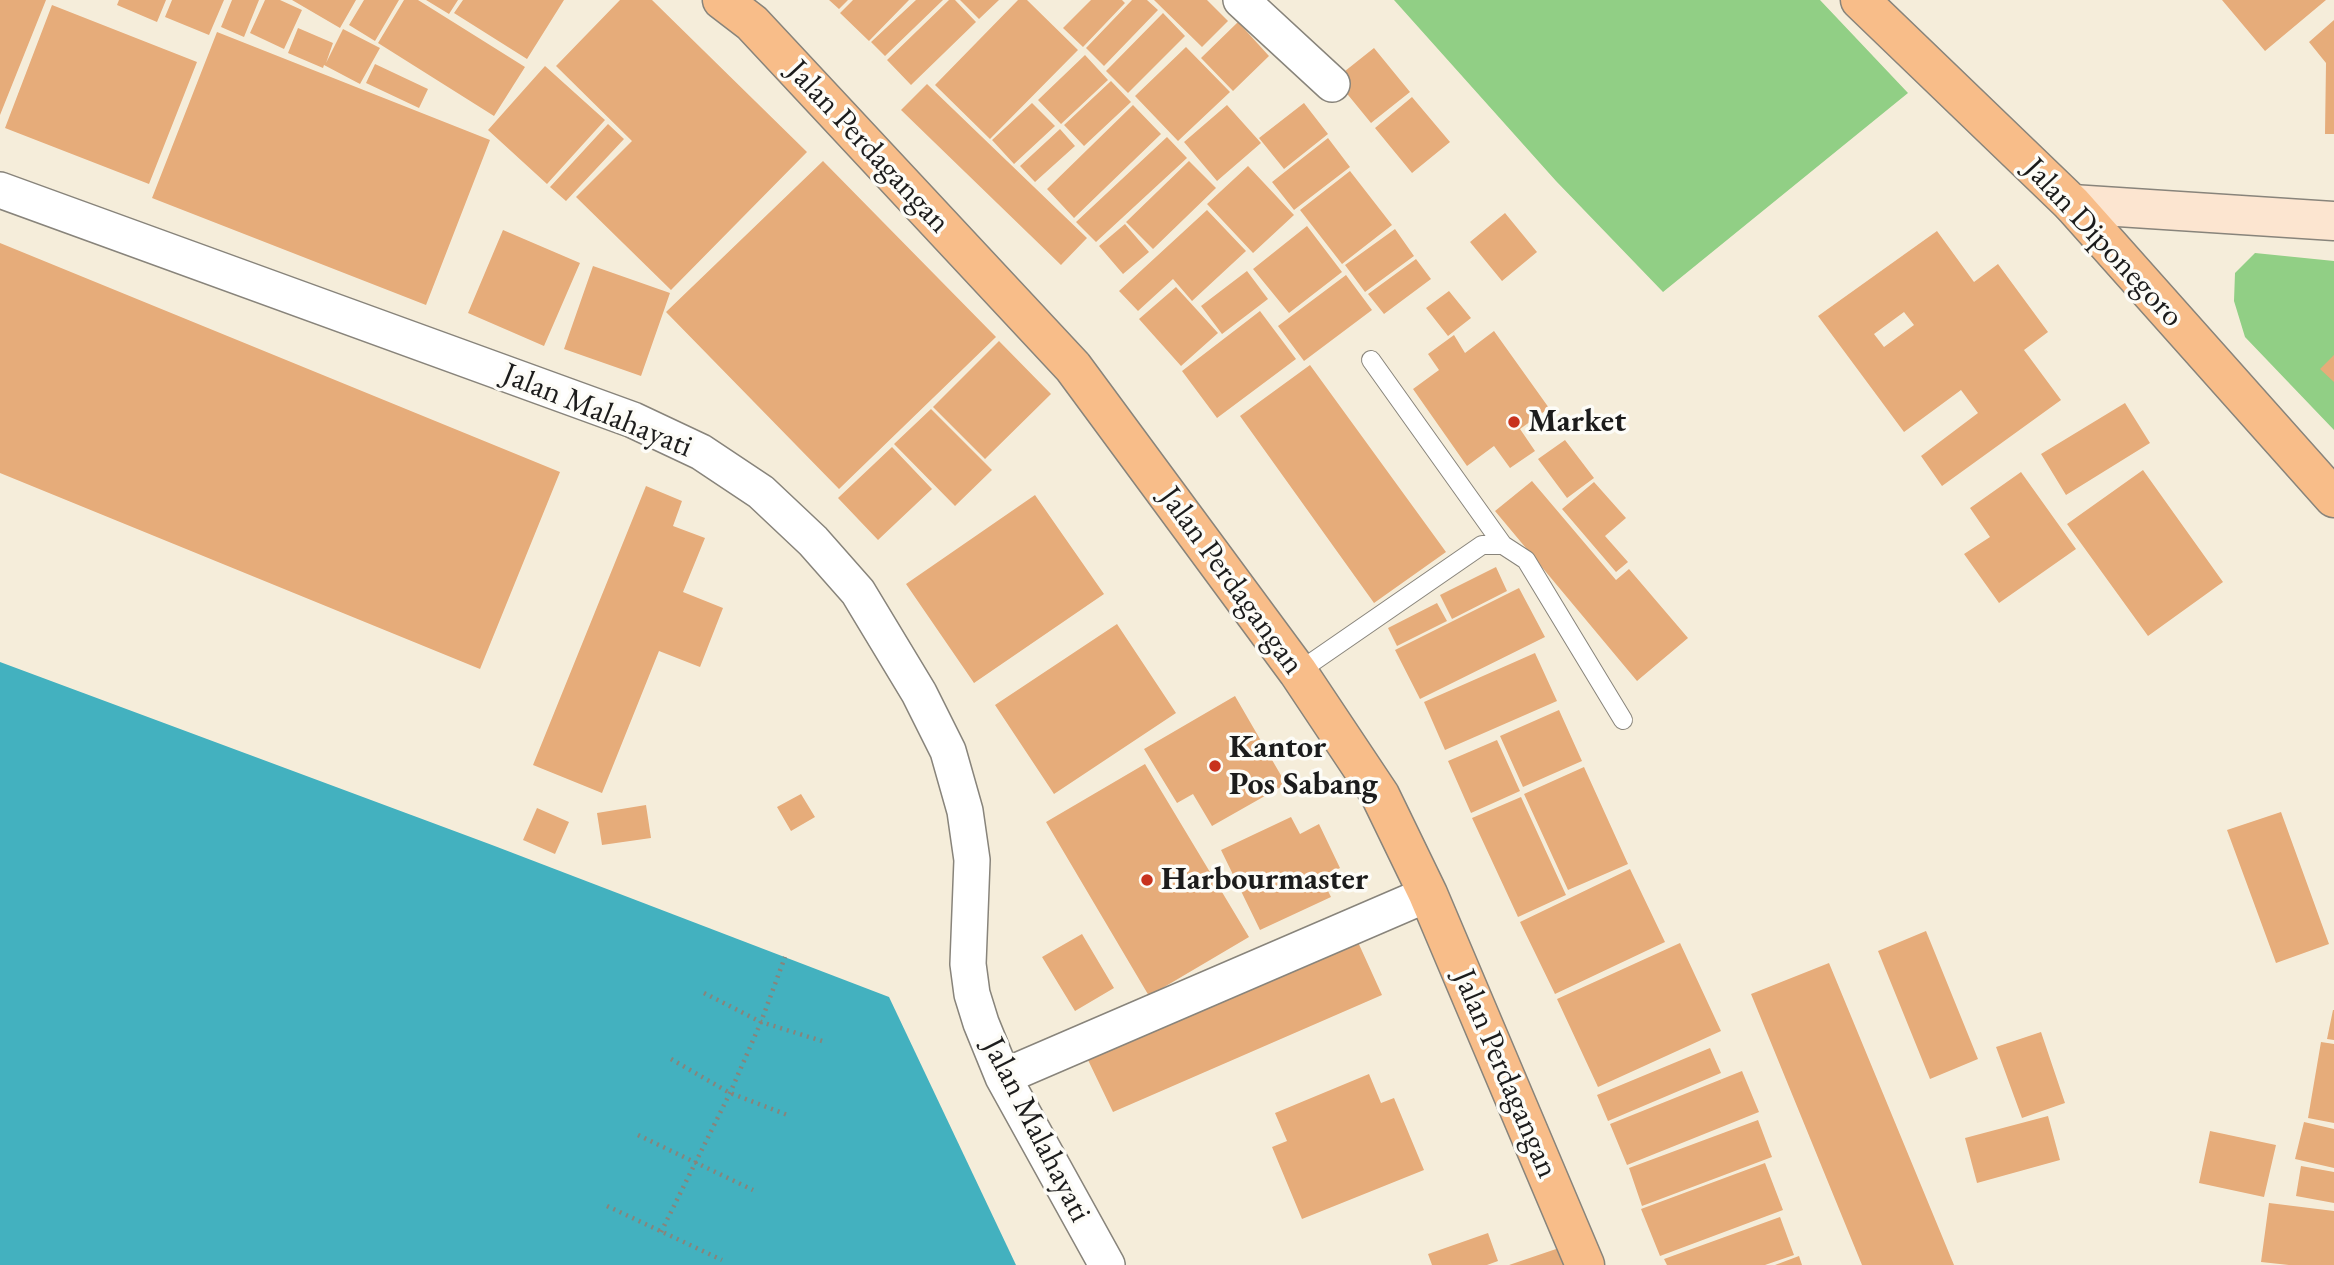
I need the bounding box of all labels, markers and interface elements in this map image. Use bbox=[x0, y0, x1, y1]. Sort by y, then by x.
street label: Jalan Perdagangan bbox=[778, 52, 958, 242]
street label: Jalan Diponegoro bbox=[2015, 150, 2191, 336]
street label: Jalan Malahayati bbox=[496, 355, 698, 467]
place label: Market bbox=[1528, 403, 1626, 441]
marker: Market bbox=[1506, 414, 1522, 430]
street label: Jalan Perdagangan bbox=[1150, 480, 1312, 682]
place label: Kantor Pos Sabang bbox=[1229, 729, 1378, 804]
marker: Kantor Pos Sabang bbox=[1207, 758, 1223, 774]
place label: Harbourmaster bbox=[1161, 861, 1368, 899]
marker: Harbourmaster bbox=[1139, 872, 1155, 888]
street label: Jalan Perdagangan bbox=[1444, 964, 1566, 1184]
street label: Jalan Malahayati bbox=[973, 1031, 1099, 1229]

